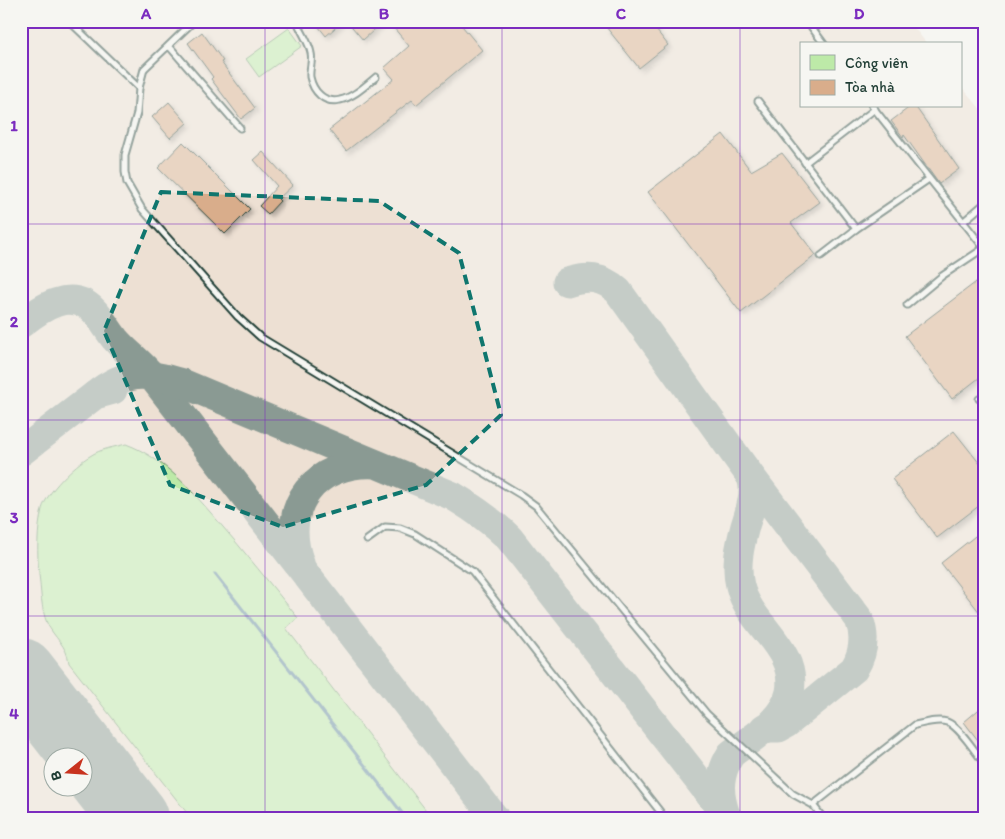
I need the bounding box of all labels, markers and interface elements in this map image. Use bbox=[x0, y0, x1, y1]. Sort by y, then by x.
text: A bbox=[140, 4, 152, 23]
text: B bbox=[379, 4, 390, 23]
text: C bbox=[616, 4, 627, 23]
text: D bbox=[854, 4, 865, 23]
legend bbox=[800, 42, 962, 108]
text: Công viên bbox=[845, 54, 909, 72]
text: Tòa nhà bbox=[845, 78, 895, 96]
text: 1 bbox=[10, 116, 18, 135]
text: 2 bbox=[10, 312, 19, 331]
text: 3 bbox=[10, 508, 19, 527]
text: 4 bbox=[9, 704, 19, 723]
north arrow bbox=[42, 746, 92, 796]
text: B bbox=[47, 769, 65, 782]

